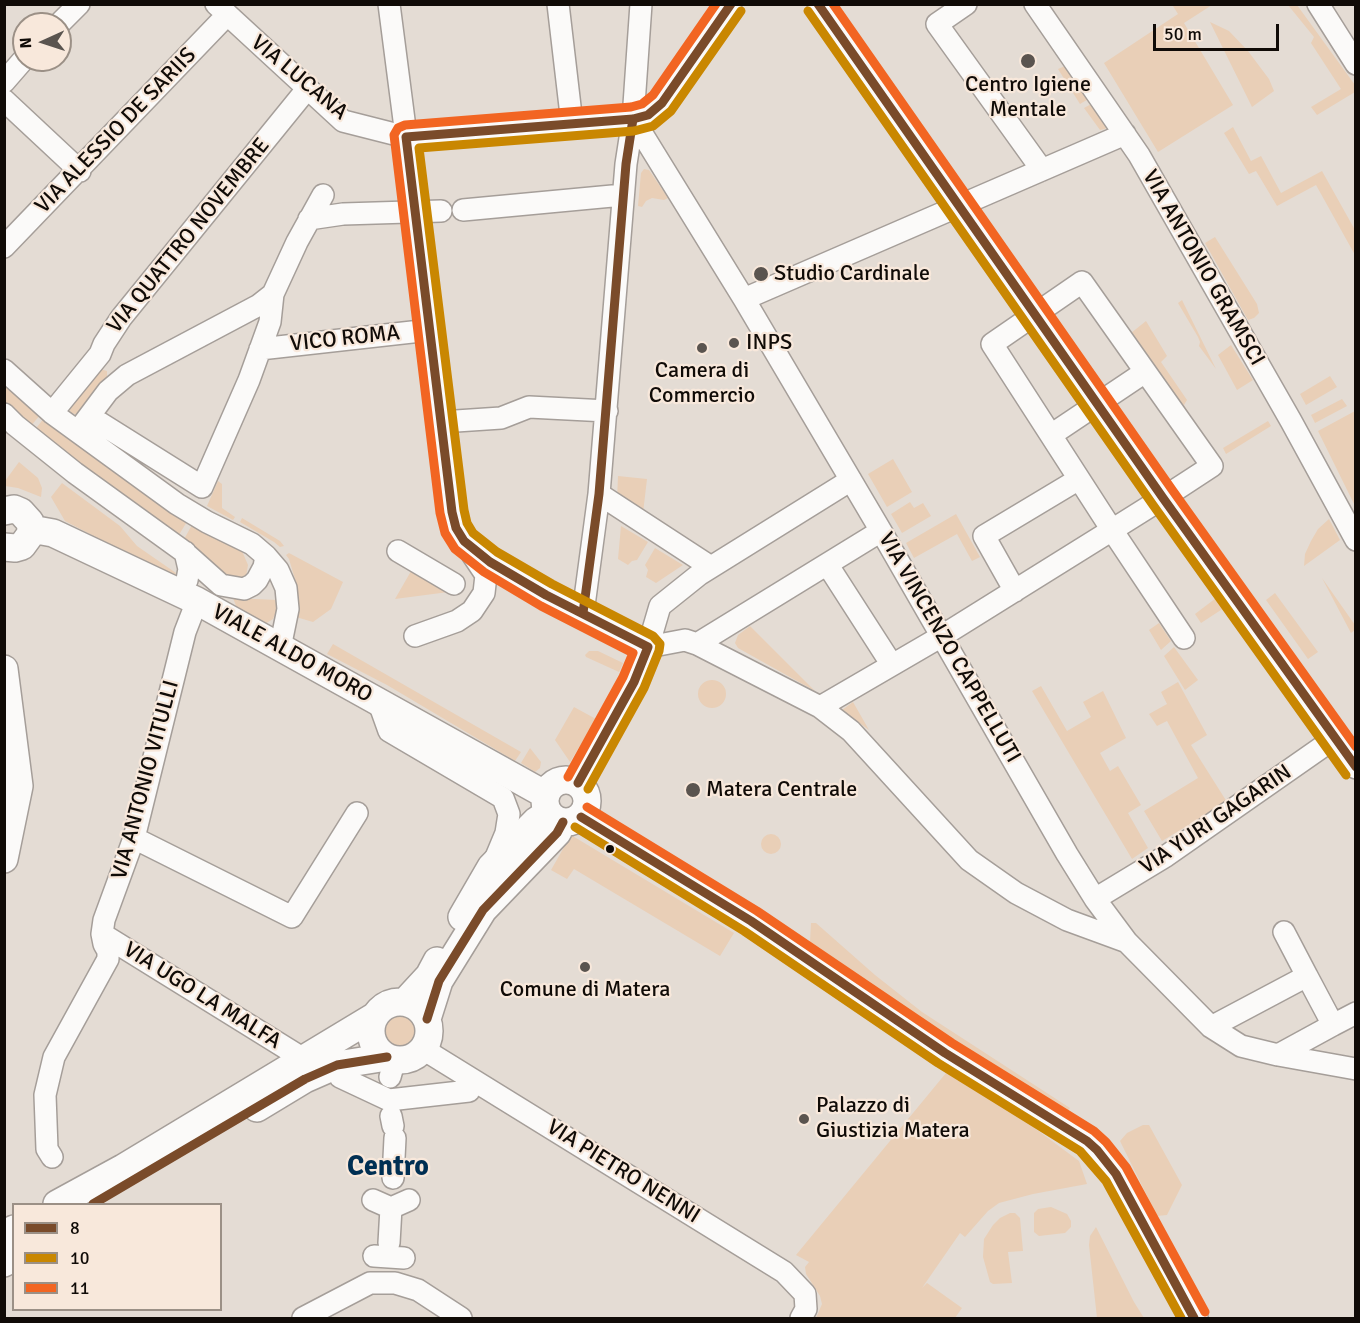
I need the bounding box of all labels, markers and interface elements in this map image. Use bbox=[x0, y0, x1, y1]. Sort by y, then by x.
north arrow bbox=[12, 12, 72, 72]
scale bar bbox=[1156, 12, 1282, 50]
text: 50 m bbox=[1164, 23, 1202, 45]
street label: VIA LUCANA bbox=[245, 30, 353, 126]
text: N bbox=[16, 37, 36, 49]
street label: VIA ALESSIO DE SARIIS bbox=[30, 43, 202, 219]
marker: Centro Igiene Mentale bbox=[1019, 52, 1037, 70]
place label: Centro Igiene Mentale bbox=[965, 72, 1091, 124]
street label: VIA QUATTRO NOVEMBRE bbox=[102, 133, 276, 339]
street label: VIA ANTONIO GRAMSCI bbox=[1136, 165, 1270, 371]
place label: Studio Cardinale bbox=[774, 261, 930, 287]
marker: Studio Cardinale bbox=[752, 265, 770, 283]
street label: VICO ROMA bbox=[289, 320, 401, 358]
place label: INPS bbox=[746, 330, 792, 356]
marker: INPS bbox=[727, 336, 741, 350]
marker: Camera di Commercio bbox=[695, 341, 709, 355]
place label: Camera di Commercio bbox=[649, 358, 755, 410]
street label: VIA VINCENZO CAPPELLUTI bbox=[872, 528, 1026, 768]
street label: VIALE ALDO MORO bbox=[207, 599, 377, 709]
street label: VIA ANTONIO VITULLI bbox=[107, 678, 185, 882]
street label: VIA YURI GAGARIN bbox=[1135, 760, 1297, 880]
place label: Matera Centrale bbox=[706, 777, 857, 803]
marker: Matera Centrale bbox=[684, 781, 702, 799]
unlabelled marker bbox=[604, 843, 616, 855]
street label: VIA UGO LA MALFA bbox=[118, 937, 286, 1055]
marker: Comune di Matera bbox=[578, 960, 592, 974]
place label: Comune di Matera bbox=[500, 977, 670, 1003]
place label: Palazzo di Giustizia Matera bbox=[816, 1093, 970, 1144]
marker: Palazzo di Giustizia Matera bbox=[797, 1112, 811, 1126]
street label: VIA PIETRO NENNI bbox=[542, 1114, 704, 1230]
district label: Centro bbox=[347, 1151, 429, 1185]
legend bbox=[12, 1203, 222, 1311]
text: 8 bbox=[70, 1217, 80, 1239]
text: 10 bbox=[70, 1247, 89, 1269]
text: 11 bbox=[70, 1277, 89, 1299]

